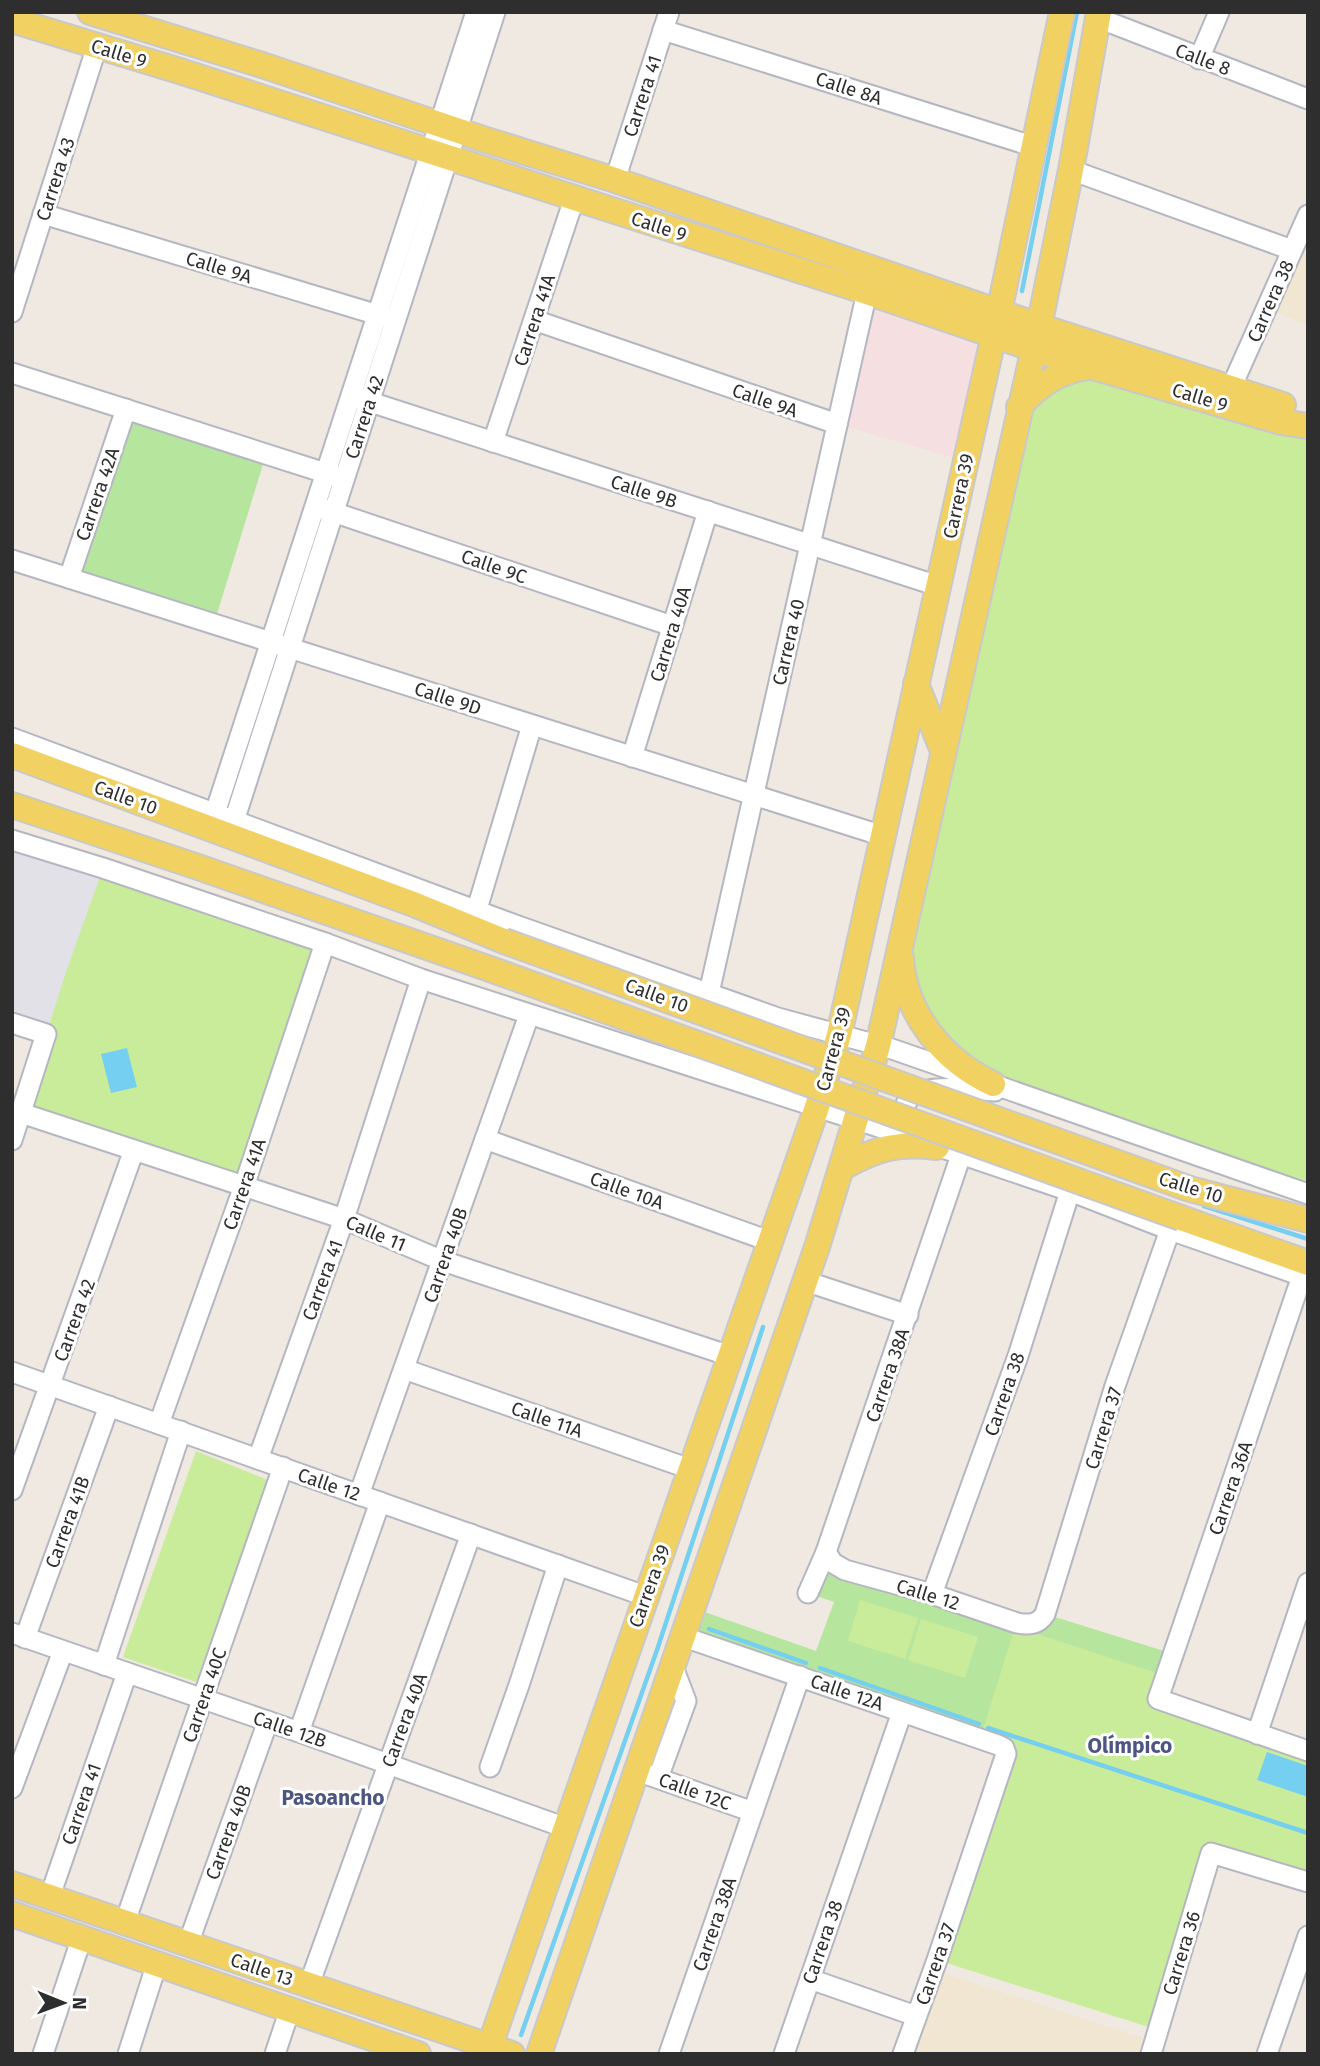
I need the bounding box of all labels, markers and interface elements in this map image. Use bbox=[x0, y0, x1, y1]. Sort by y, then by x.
street label: Calle 9 bbox=[88, 34, 149, 73]
street label: Calle 8 bbox=[1172, 38, 1234, 81]
street label: Carrera 41 bbox=[618, 52, 666, 140]
street label: Calle 8A bbox=[813, 67, 885, 110]
street label: Carrera 43 bbox=[31, 134, 80, 224]
street label: Calle 9 bbox=[628, 207, 690, 246]
street label: Calle 9A bbox=[183, 247, 255, 288]
street label: Carrera 38 bbox=[1242, 257, 1299, 346]
street label: Carrera 41A bbox=[509, 271, 560, 369]
street label: Carrera 42 bbox=[340, 373, 389, 462]
street label: Calle 9 bbox=[1169, 378, 1230, 417]
street label: Calle 9A bbox=[729, 379, 801, 422]
street label: Carrera 42A bbox=[71, 444, 124, 544]
street label: Carrera 39 bbox=[938, 451, 979, 541]
street label: Calle 9B bbox=[608, 470, 680, 513]
street label: Calle 9C bbox=[458, 545, 530, 588]
street label: Carrera 40A bbox=[645, 583, 696, 685]
street label: Carrera 40 bbox=[767, 597, 810, 688]
street label: Calle 9D bbox=[411, 677, 484, 720]
street label: Calle 10 bbox=[91, 775, 161, 820]
street label: Calle 10 bbox=[622, 973, 692, 1018]
street label: Carrera 39 bbox=[811, 1004, 856, 1094]
street label: Carrera 41A bbox=[218, 1135, 271, 1233]
street label: Calle 10A bbox=[587, 1167, 667, 1214]
street label: Calle 10 bbox=[1156, 1167, 1226, 1208]
street label: Carrera 40B bbox=[418, 1204, 473, 1306]
street label: Calle 11 bbox=[342, 1211, 409, 1256]
street label: Carrera 41 bbox=[297, 1237, 348, 1324]
street label: Carrera 42 bbox=[49, 1276, 100, 1365]
street label: Carrera 38A bbox=[861, 1325, 914, 1425]
street label: Carrera 38 bbox=[979, 1349, 1030, 1439]
street label: Carrera 37 bbox=[1080, 1384, 1127, 1472]
street label: Calle 11A bbox=[508, 1397, 586, 1442]
street label: Carrera 36A bbox=[1204, 1438, 1257, 1538]
street label: Calle 12 bbox=[295, 1463, 363, 1506]
street label: Carrera 41B bbox=[40, 1473, 95, 1571]
street label: Carrera 39 bbox=[624, 1542, 675, 1631]
street label: Calle 12 bbox=[894, 1574, 962, 1615]
street label: Carrera 40C bbox=[178, 1644, 232, 1746]
street label: Calle 12A bbox=[807, 1669, 886, 1716]
street label: Carrera 40A bbox=[377, 1670, 432, 1771]
street label: Calle 12B bbox=[250, 1706, 330, 1753]
district label: Olímpico bbox=[1088, 1733, 1172, 1759]
street label: Carrera 41 bbox=[57, 1760, 106, 1848]
street label: Calle 12C bbox=[656, 1768, 734, 1815]
street label: Carrera 40B bbox=[201, 1781, 256, 1883]
district label: Pasoancho bbox=[281, 1785, 385, 1811]
street label: Carrera 38A bbox=[688, 1874, 741, 1974]
street label: Carrera 38 bbox=[797, 1897, 848, 1987]
street label: Carrera 36 bbox=[1158, 1908, 1205, 1998]
street label: Carrera 37 bbox=[911, 1920, 960, 2008]
street label: Calle 13 bbox=[227, 1948, 296, 1991]
north arrow bbox=[28, 1968, 98, 2038]
text: N bbox=[68, 1997, 91, 2010]

